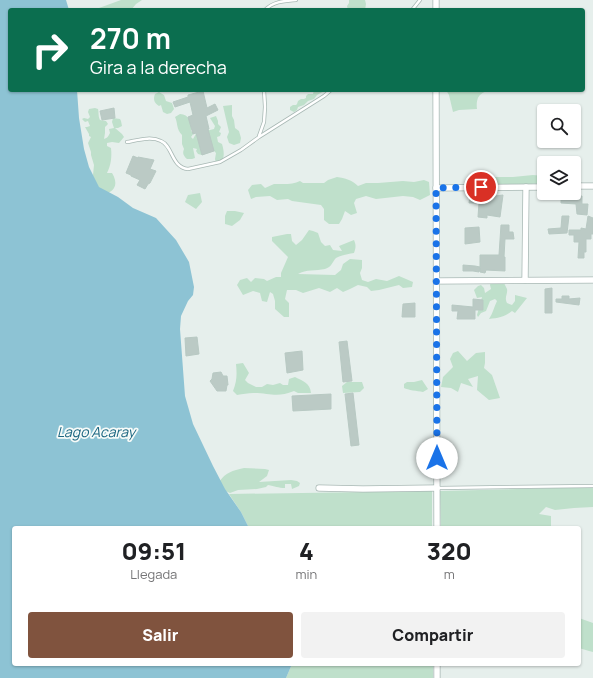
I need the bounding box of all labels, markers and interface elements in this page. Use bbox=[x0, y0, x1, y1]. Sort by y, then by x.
text: 270 m bbox=[90, 19, 171, 57]
icon: right bbox=[24, 24, 76, 76]
text: Gira a la derecha bbox=[90, 55, 227, 79]
map controls bbox=[537, 104, 581, 200]
button: search bbox=[537, 104, 581, 148]
button: layers bbox=[537, 156, 581, 200]
pin bbox=[464, 170, 498, 204]
icon: arrive bbox=[470, 176, 492, 198]
water label: Lago Acaray bbox=[57, 422, 138, 441]
position arrow bbox=[416, 437, 458, 479]
text: 09:51 bbox=[121, 534, 186, 567]
text: 4 bbox=[299, 534, 314, 567]
text: 320 bbox=[427, 534, 472, 567]
text: Llegada bbox=[130, 565, 177, 583]
text: min bbox=[296, 565, 317, 583]
text: m bbox=[444, 565, 455, 583]
button: Salir bbox=[28, 612, 293, 658]
button: Compartir bbox=[301, 612, 565, 658]

